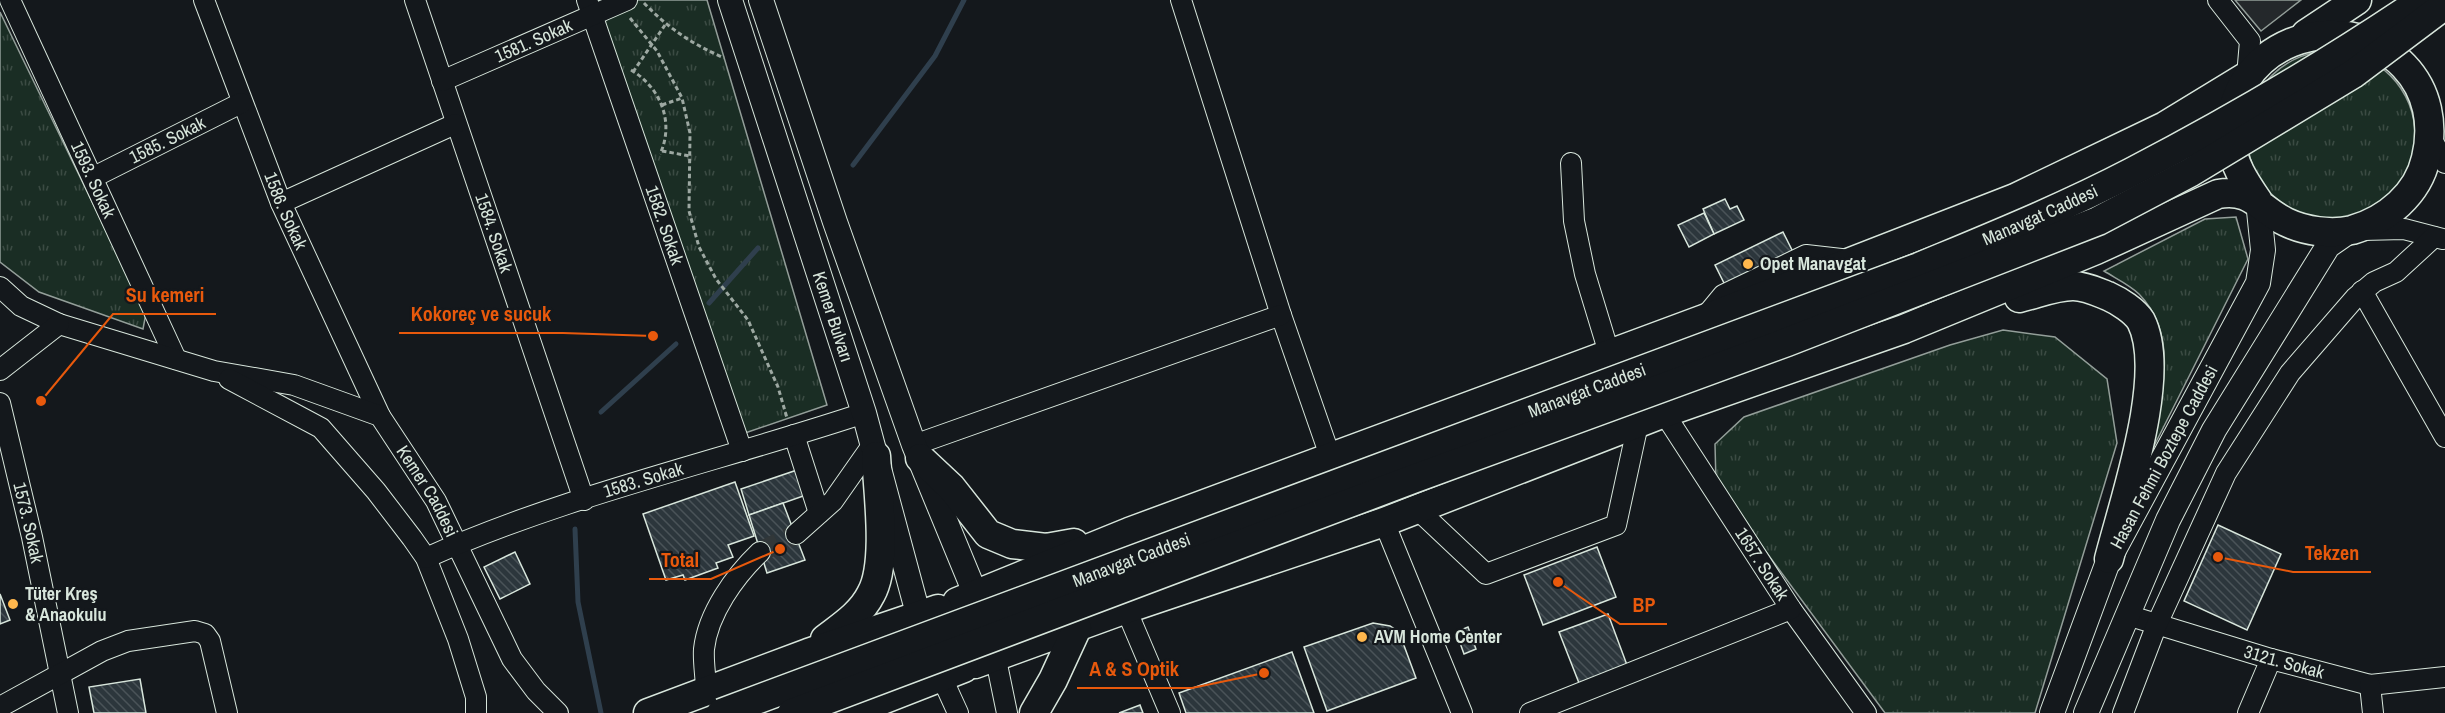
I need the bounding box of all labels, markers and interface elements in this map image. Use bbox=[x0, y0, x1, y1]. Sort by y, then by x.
street label: 1581. Sokak bbox=[491, 12, 577, 68]
street label: 1585. Sokak bbox=[125, 110, 210, 169]
street label: 1593. Sokak bbox=[65, 137, 122, 223]
street label: 1586. Sokak bbox=[258, 168, 314, 254]
street label: Manavgat Caddesi bbox=[1978, 178, 2102, 251]
street label: 1582. Sokak bbox=[640, 182, 690, 268]
street label: 1584. Sokak bbox=[469, 190, 519, 276]
place label: Opet Manavgat bbox=[1760, 251, 1866, 276]
marker: Opet Manavgat bbox=[1741, 257, 1755, 271]
street label: Kemer Bulvarı bbox=[807, 268, 860, 365]
callout: Su kemeri bbox=[113, 276, 216, 314]
text: Su kemeri bbox=[126, 281, 204, 308]
callout: Kokoreç ve sucuk bbox=[399, 295, 563, 333]
text: Kokoreç ve sucuk bbox=[411, 300, 552, 327]
street label: Manavgat Caddesi bbox=[1524, 357, 1649, 424]
street label: Hasan Fehmi Boztepe Caddesi bbox=[2104, 361, 2223, 553]
street label: Kemer Caddesi bbox=[391, 440, 464, 541]
street label: 1583. Sokak bbox=[600, 456, 687, 504]
street label: 1573. Sokak bbox=[7, 480, 50, 566]
street label: 1657. Sokak bbox=[1729, 523, 1795, 606]
street label: Manavgat Caddesi bbox=[1069, 526, 1194, 593]
callout: Tekzen bbox=[2293, 534, 2371, 572]
text: Tekzen bbox=[2305, 539, 2359, 566]
callout: Total bbox=[649, 541, 711, 579]
text: Total bbox=[661, 546, 699, 573]
place label: Tüter Kreş & Anaokulu bbox=[25, 581, 106, 627]
callout: BP bbox=[1620, 586, 1667, 624]
text: BP bbox=[1633, 591, 1655, 618]
marker: Tüter Kreş & Anaokulu bbox=[6, 597, 20, 611]
place label: AVM Home Center bbox=[1374, 624, 1502, 649]
marker: AVM Home Center bbox=[1355, 630, 1369, 644]
street label: 3121. Sokak bbox=[2241, 638, 2328, 685]
callout: A & S Optik bbox=[1077, 650, 1192, 688]
text: A & S Optik bbox=[1089, 655, 1180, 682]

